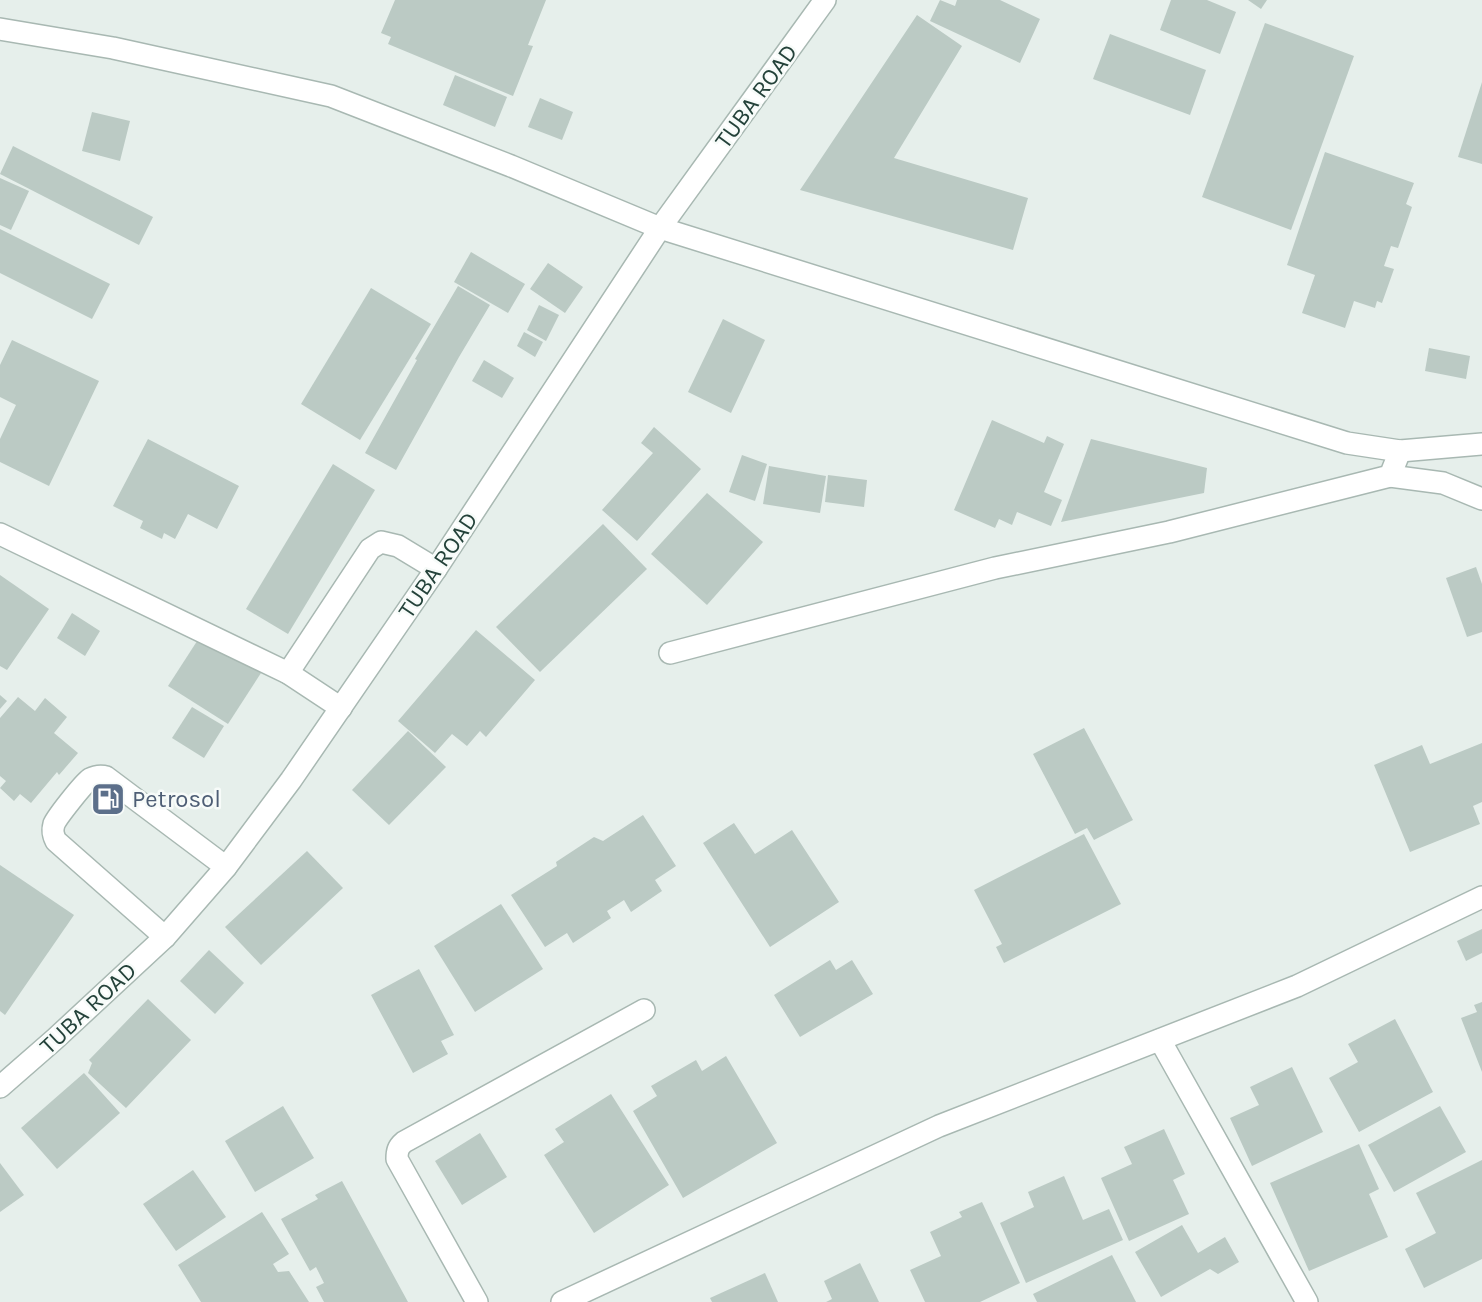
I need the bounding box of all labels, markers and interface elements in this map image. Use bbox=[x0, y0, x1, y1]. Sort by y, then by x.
street label: TUBA ROAD bbox=[709, 38, 803, 154]
street label: TUBA ROAD bbox=[392, 507, 484, 623]
fuel station icon: Petrosol bbox=[89, 780, 127, 818]
place label: Petrosol bbox=[132, 785, 221, 813]
street label: TUBA ROAD bbox=[34, 956, 142, 1060]

